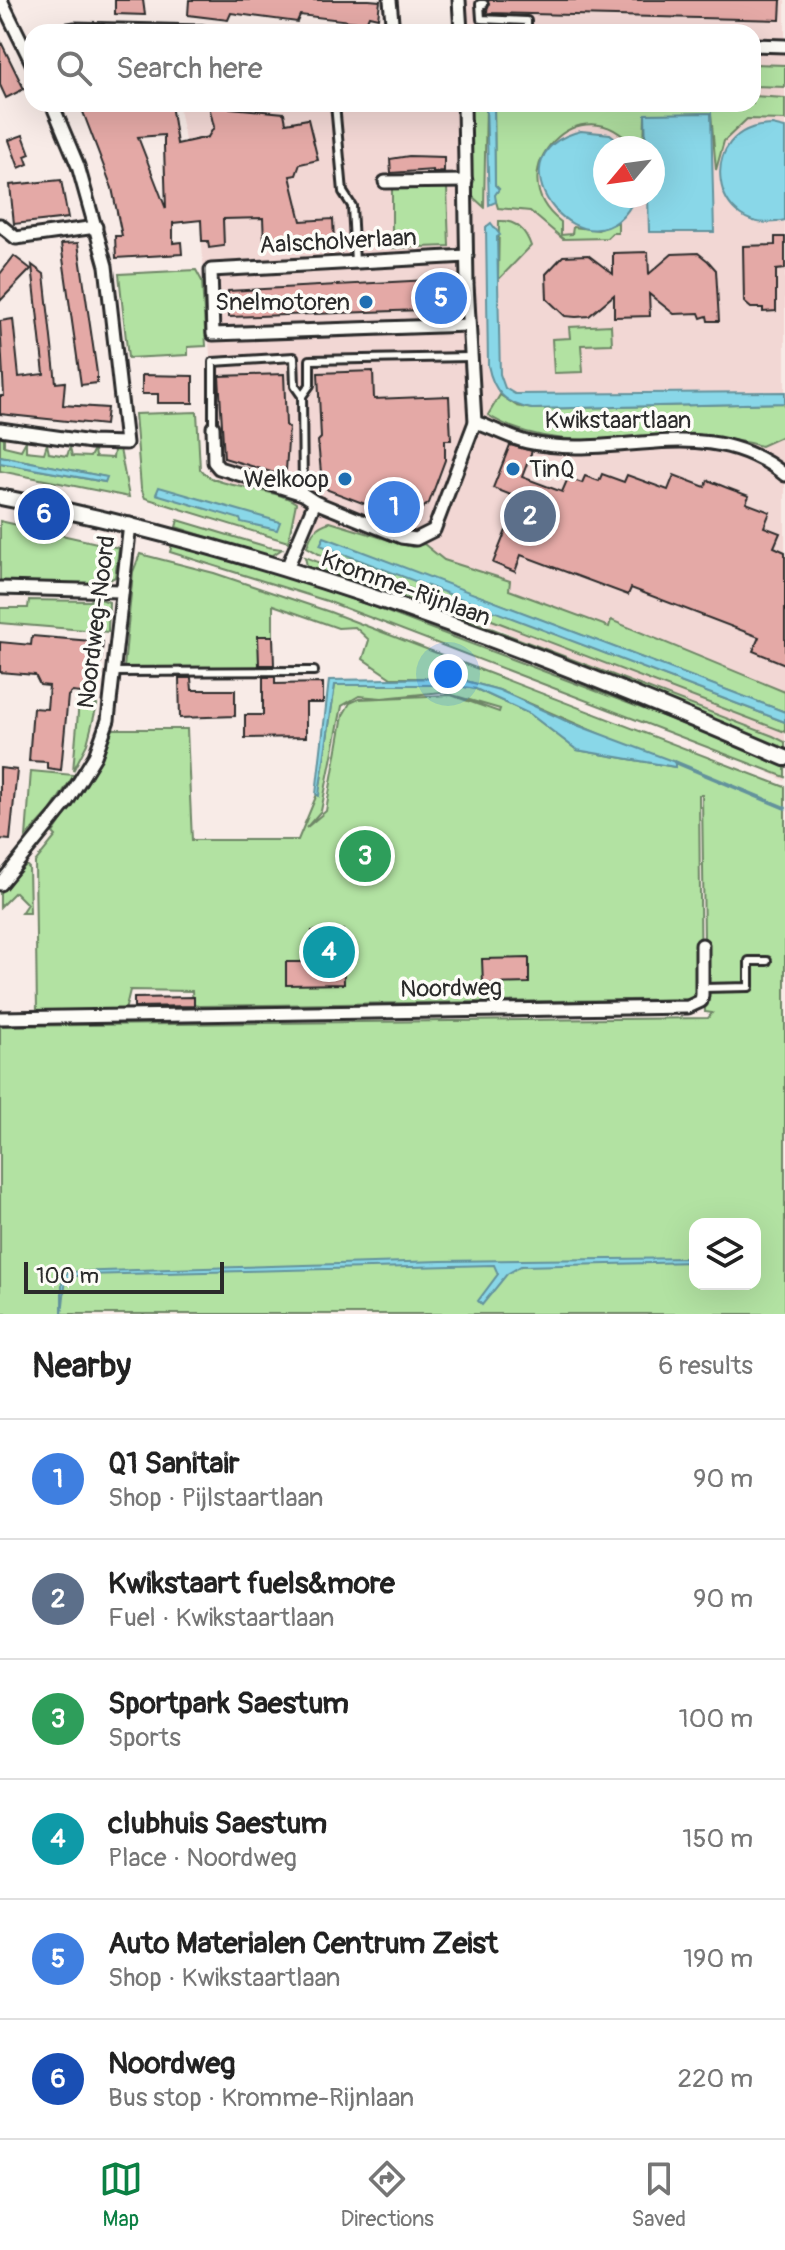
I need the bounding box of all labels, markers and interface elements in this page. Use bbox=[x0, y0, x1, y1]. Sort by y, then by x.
search box bbox=[24, 24, 761, 112]
icon: search bbox=[52, 46, 96, 90]
text: Search here bbox=[116, 50, 263, 87]
north arrow bbox=[593, 136, 665, 208]
street label: Aalscholverlaan bbox=[259, 223, 417, 260]
pin: 5 bbox=[415, 268, 467, 328]
place label: Snelmotoren bbox=[215, 288, 350, 317]
marker: Snelmotoren bbox=[357, 293, 375, 311]
street label: Kwikstaartlaan bbox=[545, 406, 691, 435]
place label: TinQ bbox=[529, 455, 575, 484]
marker: TinQ bbox=[504, 460, 522, 478]
place label: Welkoop bbox=[244, 465, 329, 494]
marker: Welkoop bbox=[336, 470, 354, 488]
pin: 1 bbox=[368, 477, 420, 537]
pin: 6 bbox=[18, 484, 70, 544]
pin: 2 bbox=[504, 486, 556, 546]
street label: Noordweg-Noord bbox=[71, 534, 121, 710]
street label: Kromme-Rijnlaan bbox=[317, 544, 494, 633]
your location bbox=[428, 654, 468, 694]
pin: 3 bbox=[339, 826, 391, 886]
pin: 4 bbox=[303, 922, 355, 982]
street label: Noordweg bbox=[400, 973, 502, 1004]
map controls bbox=[689, 1218, 761, 1290]
button: layers bbox=[689, 1218, 761, 1290]
scale bar bbox=[24, 1258, 224, 1294]
text: 100 m bbox=[36, 1262, 99, 1290]
text: Nearby bbox=[32, 1345, 131, 1388]
text: 6 results bbox=[658, 1350, 753, 1382]
text: Q1 Sanitair bbox=[108, 1445, 240, 1482]
text: 1 bbox=[53, 1463, 63, 1495]
text: 90 m bbox=[693, 1463, 753, 1495]
text: Shop · Pijlstaartlaan bbox=[108, 1482, 324, 1514]
text: Kwikstaart fuels&more bbox=[108, 1565, 395, 1602]
text: 2 bbox=[51, 1583, 65, 1615]
text: 90 m bbox=[693, 1583, 753, 1615]
text: Fuel · Kwikstaartlaan bbox=[108, 1602, 334, 1634]
text: Sportpark Saestum bbox=[108, 1685, 349, 1722]
text: 3 bbox=[51, 1703, 65, 1735]
text: 100 m bbox=[679, 1703, 753, 1735]
text: Sports bbox=[108, 1722, 181, 1754]
text: clubhuis Saestum bbox=[108, 1805, 327, 1842]
text: 4 bbox=[50, 1823, 66, 1855]
text: 150 m bbox=[682, 1823, 753, 1855]
text: Place · Noordweg bbox=[108, 1842, 297, 1874]
text: Auto Materialen Centrum Zeist bbox=[108, 1925, 498, 1962]
text: 5 bbox=[51, 1943, 65, 1975]
text: 190 m bbox=[683, 1943, 753, 1975]
text: Shop · Kwikstaartlaan bbox=[108, 1962, 341, 1994]
text: Noordweg bbox=[108, 2045, 235, 2082]
text: 6 bbox=[50, 2063, 66, 2095]
text: 220 m bbox=[677, 2063, 753, 2095]
text: Bus stop · Kromme-Rijnlaan bbox=[108, 2082, 414, 2114]
tab: Map bbox=[99, 2157, 143, 2233]
tab: Directions bbox=[341, 2157, 434, 2233]
tab: Saved bbox=[632, 2157, 686, 2233]

